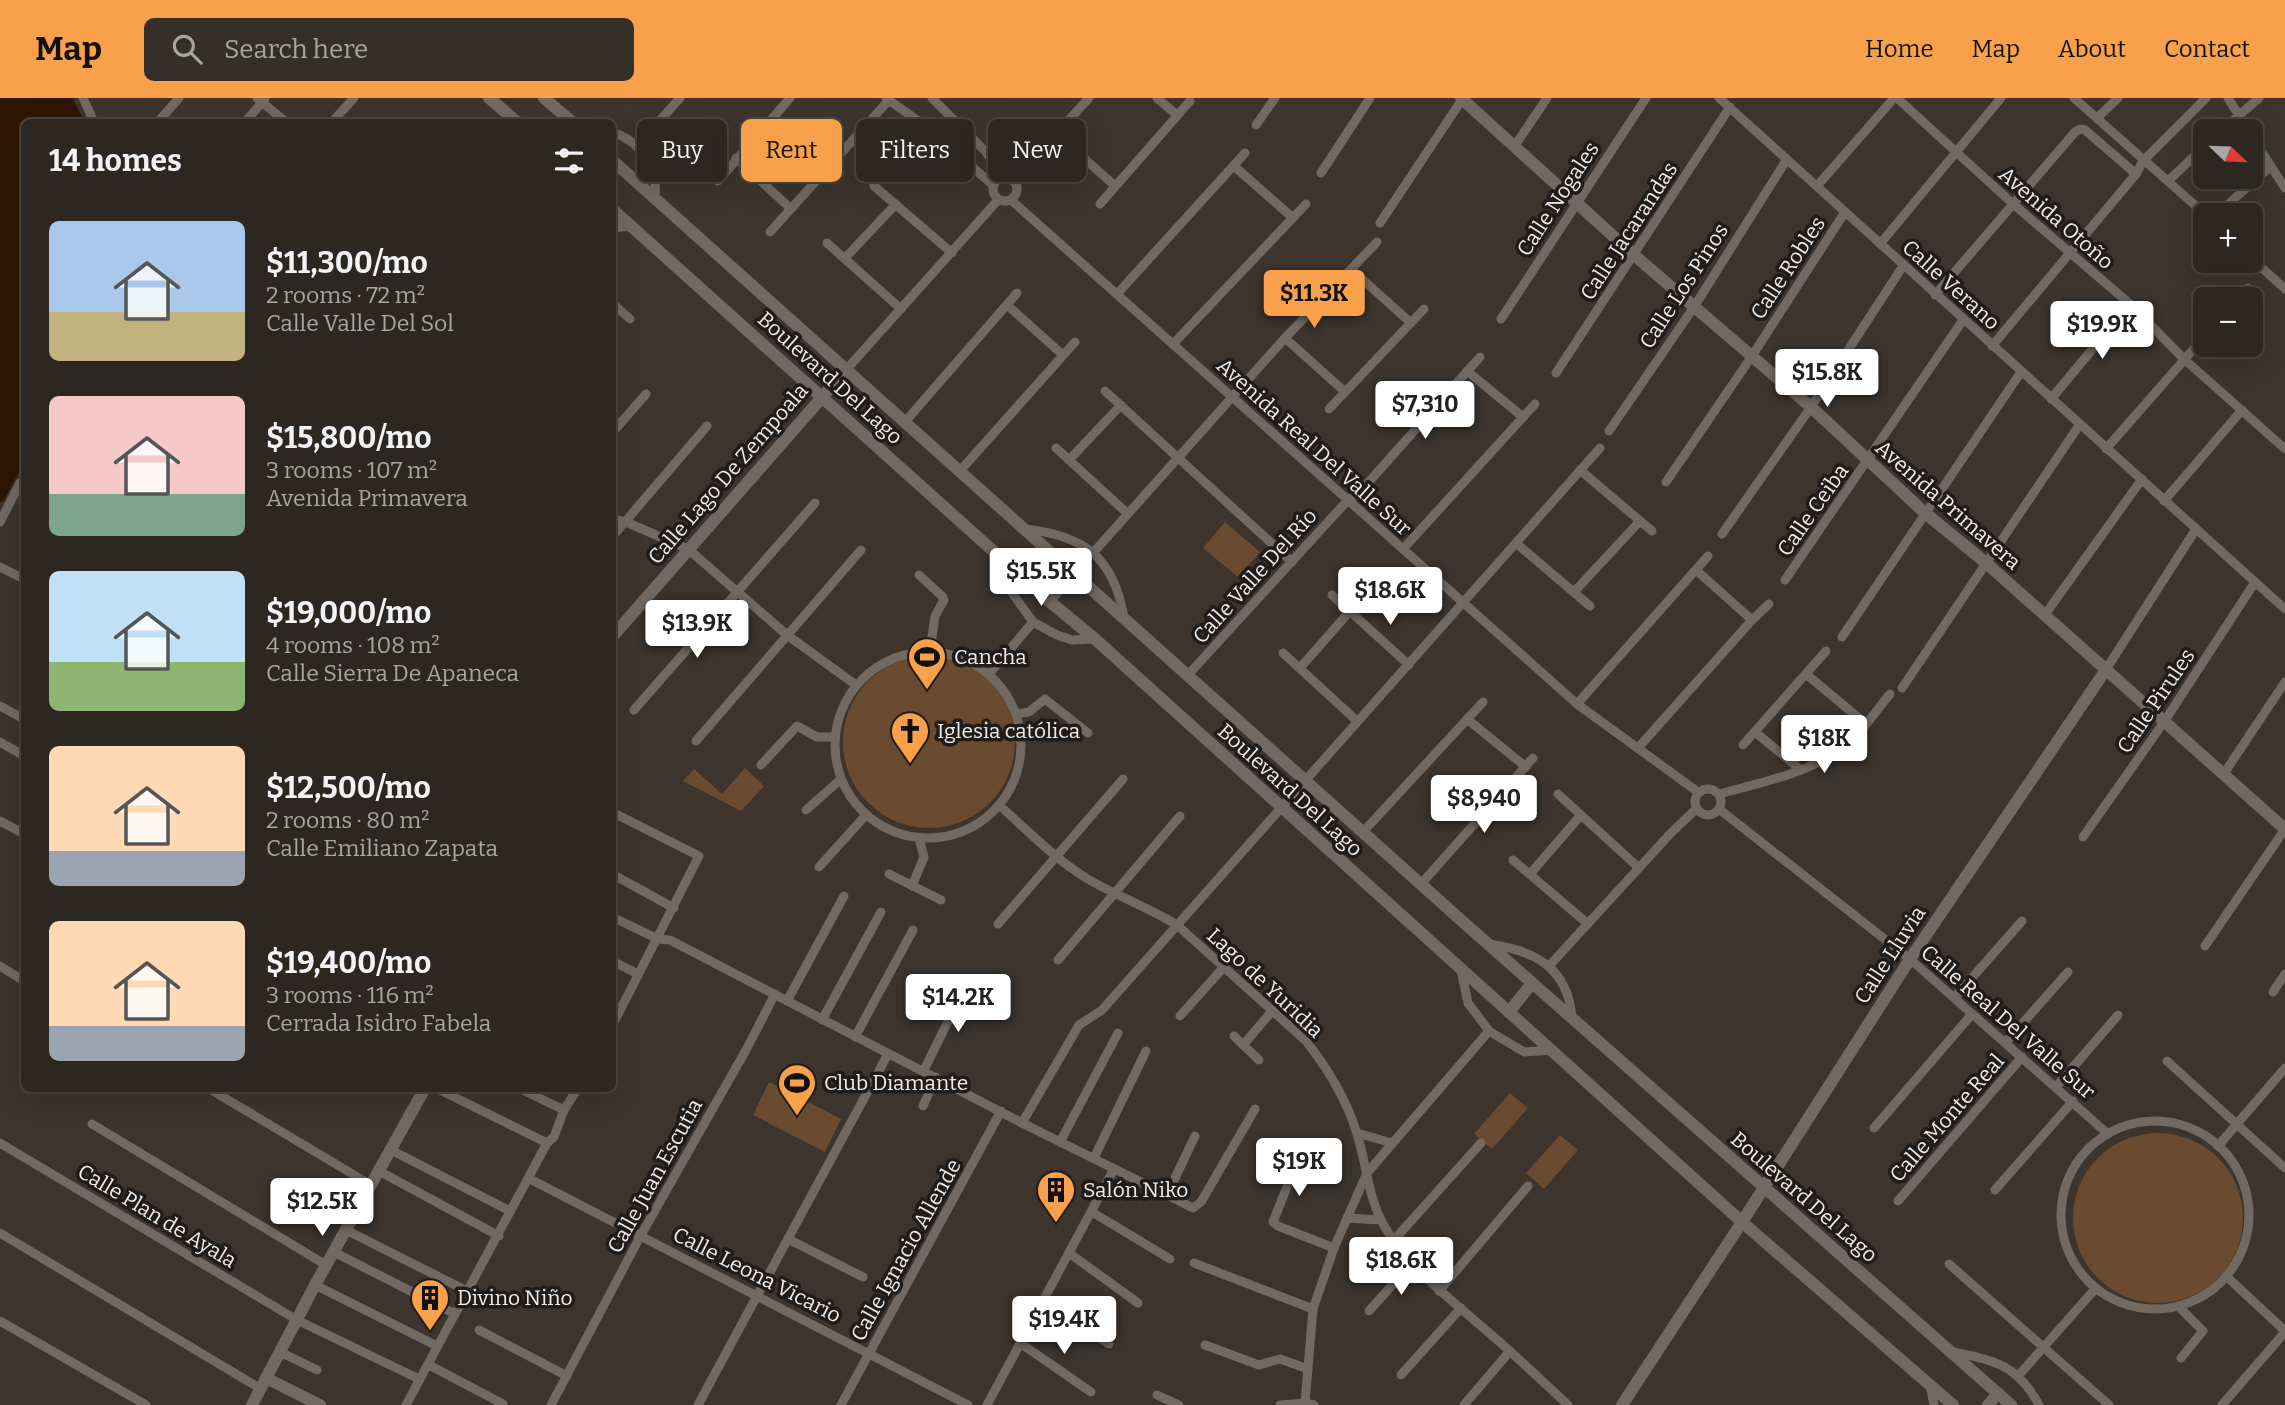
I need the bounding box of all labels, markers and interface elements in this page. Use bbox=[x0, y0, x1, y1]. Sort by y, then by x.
search box bbox=[144, 18, 634, 81]
text: Map bbox=[35, 29, 102, 69]
icon: search bbox=[168, 30, 206, 68]
text: Search here bbox=[224, 34, 368, 65]
text: Home bbox=[1865, 35, 1934, 63]
text: Map bbox=[1972, 35, 2020, 63]
text: About bbox=[2058, 35, 2126, 63]
text: Contact bbox=[2164, 35, 2250, 63]
chip: Buy bbox=[637, 119, 727, 182]
chip: Rent bbox=[741, 119, 842, 182]
chip: Filters bbox=[856, 119, 974, 182]
chip: New bbox=[988, 119, 1086, 182]
north arrow bbox=[2193, 119, 2263, 189]
map controls bbox=[2193, 119, 2263, 357]
street label: Calle Nogales bbox=[1511, 137, 1605, 261]
icon: filters bbox=[550, 142, 588, 180]
text: 14 homes bbox=[49, 143, 182, 179]
street label: Calle Jacarandas bbox=[1575, 157, 1683, 305]
street label: Avenida Otoño bbox=[1993, 161, 2119, 275]
button: + bbox=[2193, 203, 2263, 273]
street label: Calle Robles bbox=[1745, 212, 1831, 324]
street label: Calle Los Pinos bbox=[1634, 219, 1734, 353]
street label: Calle Verano bbox=[1897, 234, 2005, 336]
text: $11,300/mo bbox=[266, 245, 428, 281]
icon: home bbox=[105, 249, 189, 333]
pin: $11.3K bbox=[1257, 271, 1371, 330]
text: $11.3K bbox=[1280, 279, 1348, 307]
text: 2 rooms · 72 m² bbox=[266, 281, 425, 309]
button: − bbox=[2193, 287, 2263, 357]
pin: $19.9K bbox=[2045, 302, 2159, 361]
street label: Boulevard Del Lago bbox=[752, 306, 908, 450]
text: Calle Valle Del Sol bbox=[266, 309, 454, 337]
text: $19.9K bbox=[2066, 310, 2138, 338]
pin: $15.8K bbox=[1770, 350, 1884, 409]
street label: Avenida Real Del Valle Sur bbox=[1211, 353, 1417, 541]
text: $15.8K bbox=[1791, 358, 1863, 386]
street label: Calle Lago De Zempoala bbox=[642, 378, 814, 570]
pin: $7,310 bbox=[1368, 382, 1482, 441]
text: $7,310 bbox=[1391, 390, 1459, 418]
text: $15,800/mo bbox=[266, 420, 431, 456]
icon: home bbox=[105, 424, 189, 508]
street label: Avenida Primavera bbox=[1870, 435, 2026, 576]
text: 3 rooms · 107 m² bbox=[266, 456, 437, 484]
street label: Calle Ceiba bbox=[1772, 458, 1855, 561]
text: Avenida Primavera bbox=[266, 484, 468, 512]
street label: Calle Valle Del Río bbox=[1187, 503, 1323, 649]
pin: $15.5K bbox=[984, 548, 1098, 608]
text: $15.5K bbox=[1006, 557, 1076, 585]
pin: $18.6K bbox=[1333, 568, 1447, 627]
text: $18.6K bbox=[1354, 576, 1426, 604]
text: $19,000/mo bbox=[266, 595, 431, 631]
icon: home bbox=[105, 599, 189, 683]
pin: $13.9K bbox=[640, 601, 754, 660]
text: $13.9K bbox=[661, 609, 733, 637]
text: 4 rooms · 108 m² bbox=[266, 631, 440, 659]
sports icon: Cancha bbox=[906, 636, 948, 691]
place label: Cancha bbox=[954, 644, 1027, 670]
street label: Calle Pirules bbox=[2111, 644, 2201, 758]
text: Calle Sierra De Apaneca bbox=[266, 659, 519, 687]
church icon: Iglesia católica bbox=[889, 710, 931, 765]
pin: $18K bbox=[1783, 716, 1865, 775]
place label: Iglesia católica bbox=[937, 718, 1081, 744]
street label: Boulevard Del Lago bbox=[1212, 718, 1368, 862]
text: $18K bbox=[1797, 724, 1851, 752]
text: $12,500/mo bbox=[266, 770, 431, 806]
icon: home bbox=[105, 774, 189, 858]
pin: $8,940 bbox=[1427, 776, 1541, 835]
text: $8,940 bbox=[1447, 784, 1521, 812]
text: 2 rooms · 80 m² bbox=[266, 806, 429, 834]
text: Calle Emiliano Zapata bbox=[266, 834, 498, 862]
street label: Calle Lluvia bbox=[1849, 901, 1931, 1009]
street label: Lago de Yuridia bbox=[1202, 923, 1329, 1044]
street label: Calle Real Del Valle Sur bbox=[1916, 939, 2100, 1105]
text: $19,400/mo bbox=[266, 945, 431, 981]
icon: home bbox=[105, 949, 189, 1033]
pin: $14.2K bbox=[901, 974, 1015, 1034]
text: 3 rooms · 116 m² bbox=[266, 981, 434, 1009]
text: $14.2K bbox=[922, 983, 994, 1011]
text: Cerrada Isidro Fabela bbox=[266, 1009, 491, 1037]
street label: Calle Monte Real bbox=[1884, 1049, 2010, 1187]
sports icon: Club Diamante bbox=[776, 1062, 818, 1117]
place label: Club Diamante bbox=[824, 1070, 968, 1096]
street label: Calle Juan Escutia bbox=[602, 1094, 708, 1258]
street label: Boulevard Del Lago bbox=[1725, 1126, 1883, 1268]
pin: $19K bbox=[1258, 1138, 1340, 1198]
text: $19K bbox=[1272, 1147, 1326, 1175]
street label: Calle Ignacio Allende bbox=[845, 1154, 967, 1346]
street label: Calle Plan de Ayala bbox=[73, 1158, 242, 1274]
building icon: Salón Niko bbox=[1035, 1169, 1077, 1224]
place label: Salón Niko bbox=[1083, 1177, 1188, 1203]
pin: $12.5K bbox=[265, 1178, 379, 1238]
text: $12.5K bbox=[286, 1187, 358, 1215]
street label: Calle Leona Vicario bbox=[669, 1221, 845, 1329]
pin: $18.6K bbox=[1344, 1238, 1458, 1297]
text: $18.6K bbox=[1365, 1246, 1437, 1274]
building icon: Divino Niño bbox=[409, 1277, 451, 1332]
place label: Divino Niño bbox=[457, 1285, 573, 1311]
pin: $19.4K bbox=[1007, 1296, 1121, 1356]
text: $19.4K bbox=[1028, 1305, 1100, 1333]

